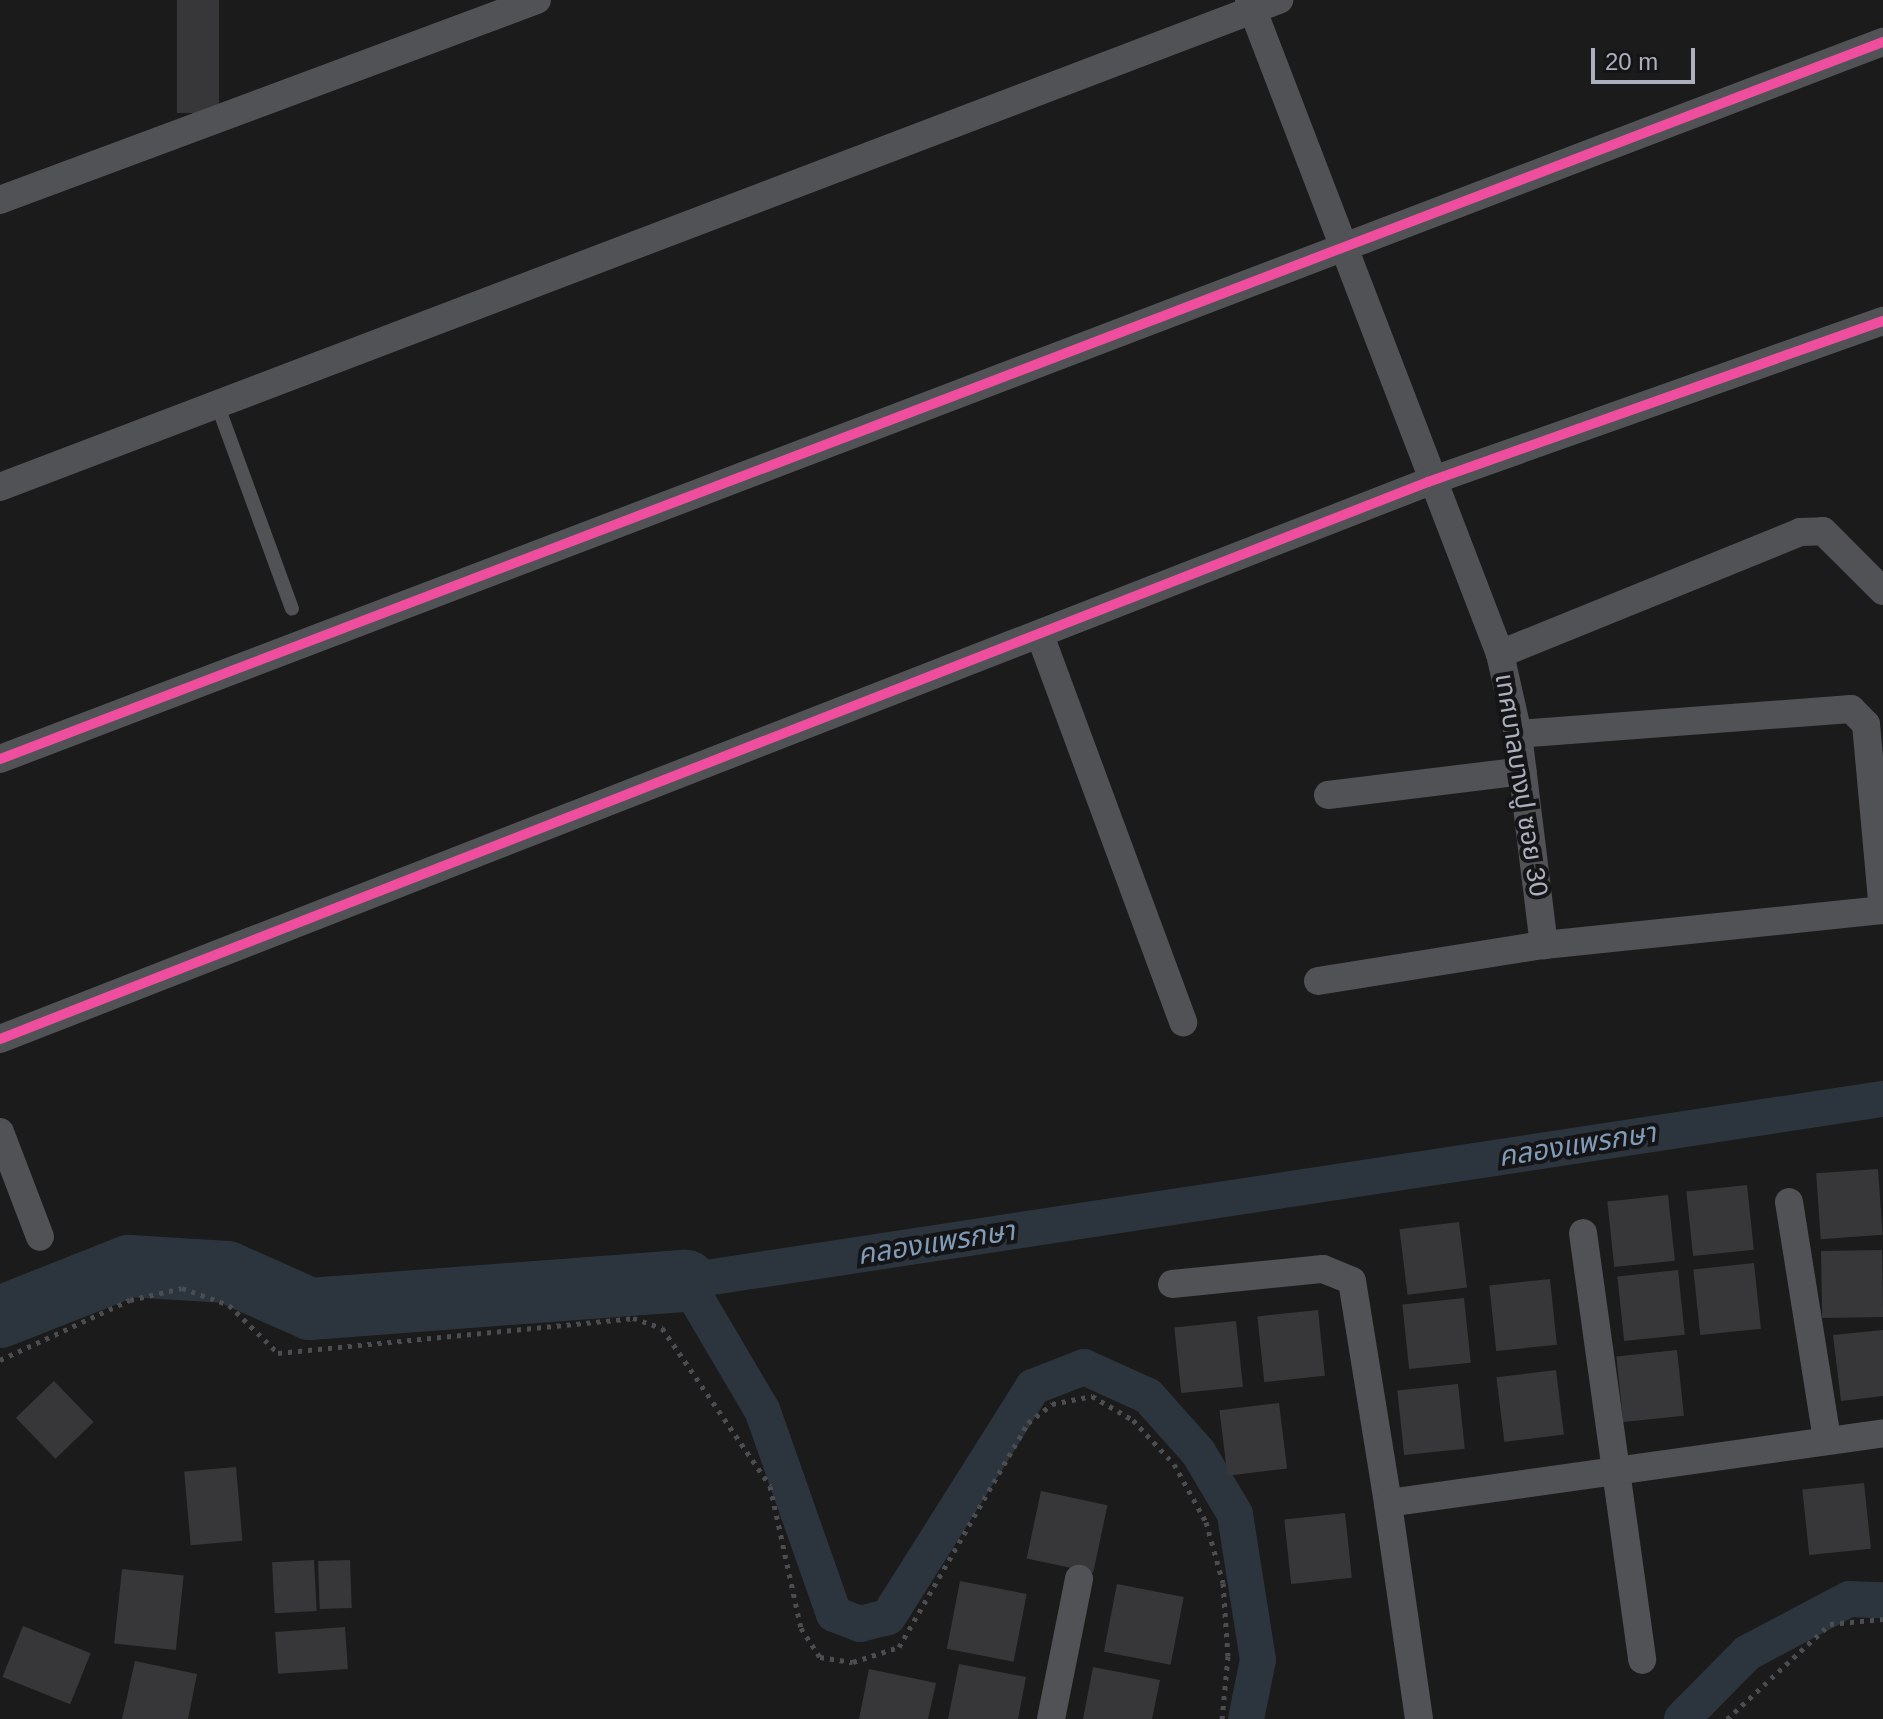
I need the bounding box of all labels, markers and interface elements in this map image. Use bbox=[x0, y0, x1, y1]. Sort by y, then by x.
scale bar bbox=[1595, 32, 1699, 82]
text: 20 m bbox=[1605, 48, 1658, 75]
street label: เทศบาลบางปู ซอย 30 bbox=[1488, 671, 1554, 899]
water label: คลองแพรกษา bbox=[1496, 1116, 1658, 1174]
water label: คลองแพรกษา bbox=[855, 1214, 1017, 1272]

